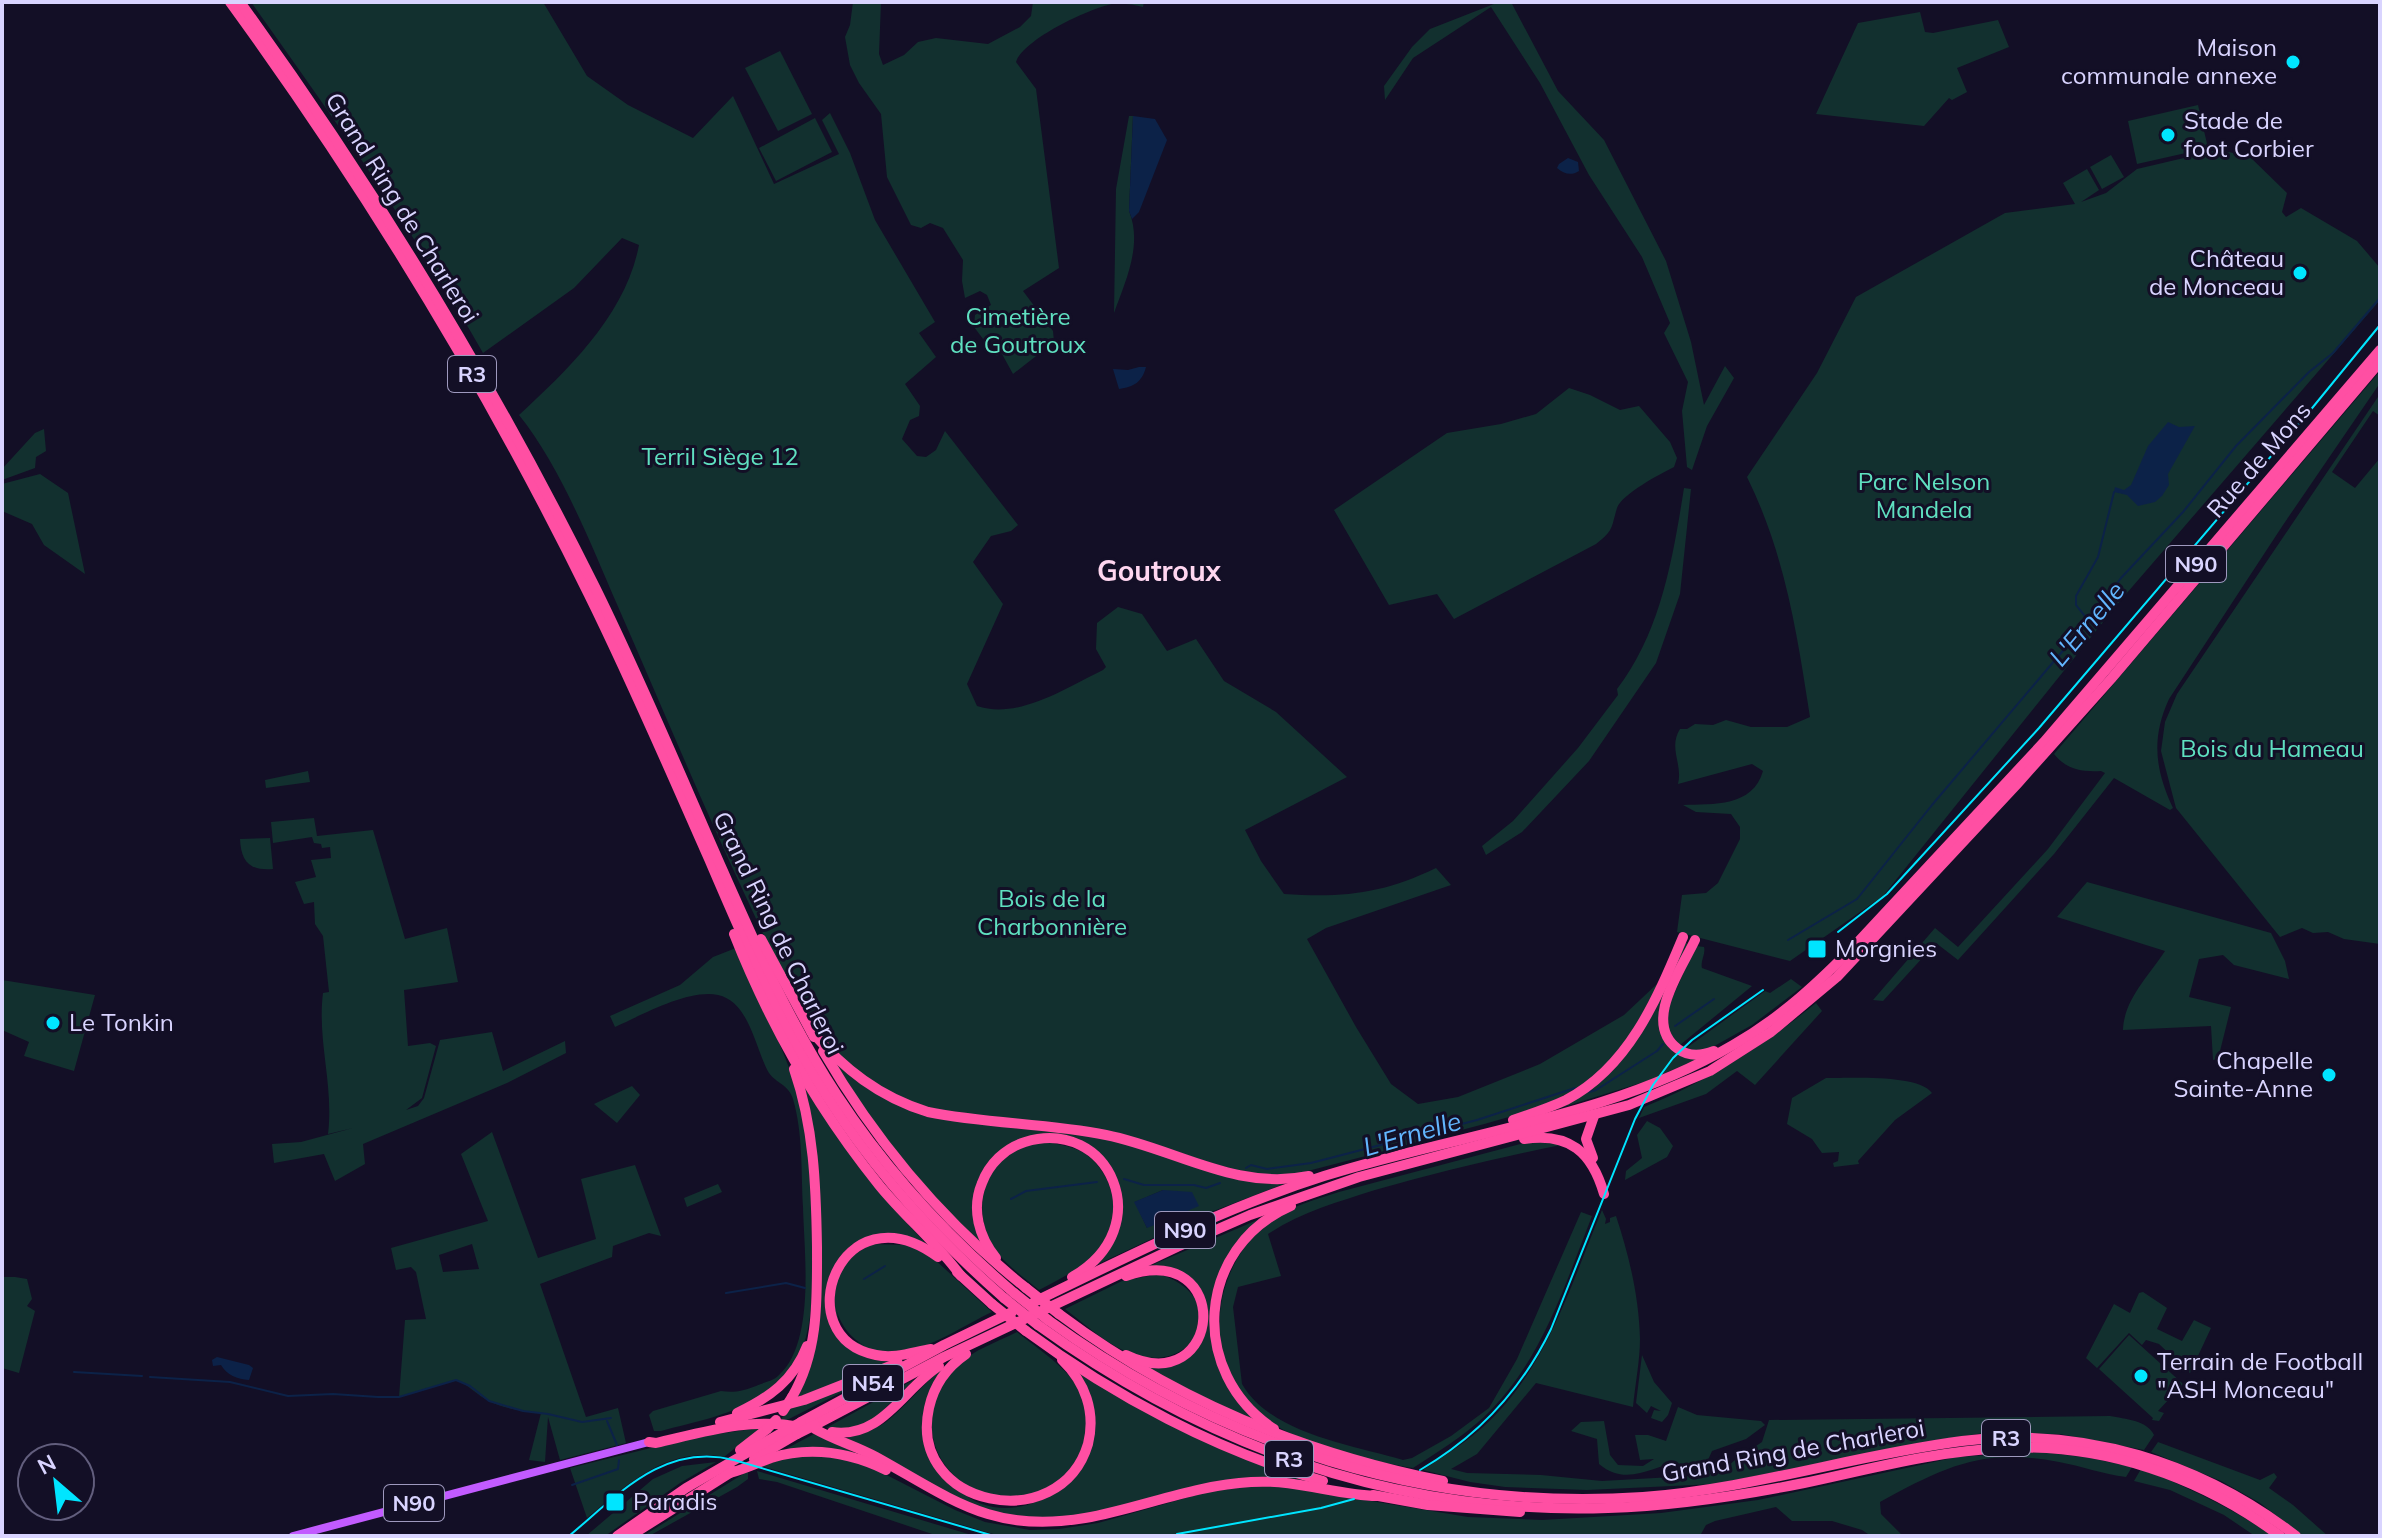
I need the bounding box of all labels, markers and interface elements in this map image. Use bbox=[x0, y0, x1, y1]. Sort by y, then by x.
place label: Maison communale annexe bbox=[2061, 32, 2277, 90]
marker: Maison communale annexe bbox=[2284, 53, 2302, 71]
street label: Grand Ring de Charleroi bbox=[320, 87, 486, 328]
place label: Stade de foot Corbier bbox=[2184, 105, 2314, 163]
marker: Stade de foot Corbier bbox=[2159, 126, 2177, 144]
place label: Château de Monceau bbox=[2149, 243, 2284, 301]
marker: Château de Monceau bbox=[2291, 264, 2309, 282]
park label: Cimetière de Goutroux bbox=[950, 301, 1086, 359]
road number: R3 bbox=[448, 356, 496, 392]
street label: Rue de Mons bbox=[2200, 395, 2317, 523]
park label: Terril Siège 12 bbox=[641, 441, 799, 471]
park label: Parc Nelson Mandela bbox=[1858, 466, 1990, 524]
road number: N90 bbox=[2166, 546, 2226, 582]
district label: Goutroux bbox=[1097, 553, 1222, 588]
water label: L'Ernelle bbox=[2042, 575, 2132, 673]
park label: Bois du Hameau bbox=[2180, 733, 2364, 763]
street label: Grand Ring de Charleroi bbox=[707, 806, 851, 1059]
park label: Bois de la Charbonnière bbox=[977, 883, 1127, 941]
place label: Morgnies bbox=[1835, 933, 1937, 963]
marker: Morgnies bbox=[1806, 938, 1828, 960]
place label: Le Tonkin bbox=[69, 1007, 174, 1037]
marker: Le Tonkin bbox=[44, 1014, 62, 1032]
place label: Chapelle Sainte-Anne bbox=[2174, 1045, 2313, 1103]
marker: Chapelle Sainte-Anne bbox=[2320, 1066, 2338, 1084]
water label: L'Ernelle bbox=[1359, 1104, 1465, 1163]
road number: N90 bbox=[1155, 1212, 1215, 1248]
place label: Terrain de Football "ASH Monceau" bbox=[2157, 1346, 2363, 1404]
road number: N54 bbox=[843, 1365, 903, 1401]
marker: Terrain de Football "ASH Monceau" bbox=[2132, 1367, 2150, 1385]
street label: Grand Ring de Charleroi bbox=[1659, 1412, 1927, 1488]
road number: R3 bbox=[1982, 1420, 2030, 1456]
road number: R3 bbox=[1265, 1441, 1313, 1477]
north arrow bbox=[16, 1442, 96, 1522]
text: N bbox=[33, 1448, 61, 1481]
road number: N90 bbox=[384, 1485, 444, 1521]
place label: Paradis bbox=[633, 1486, 717, 1516]
marker: Paradis bbox=[604, 1491, 626, 1513]

